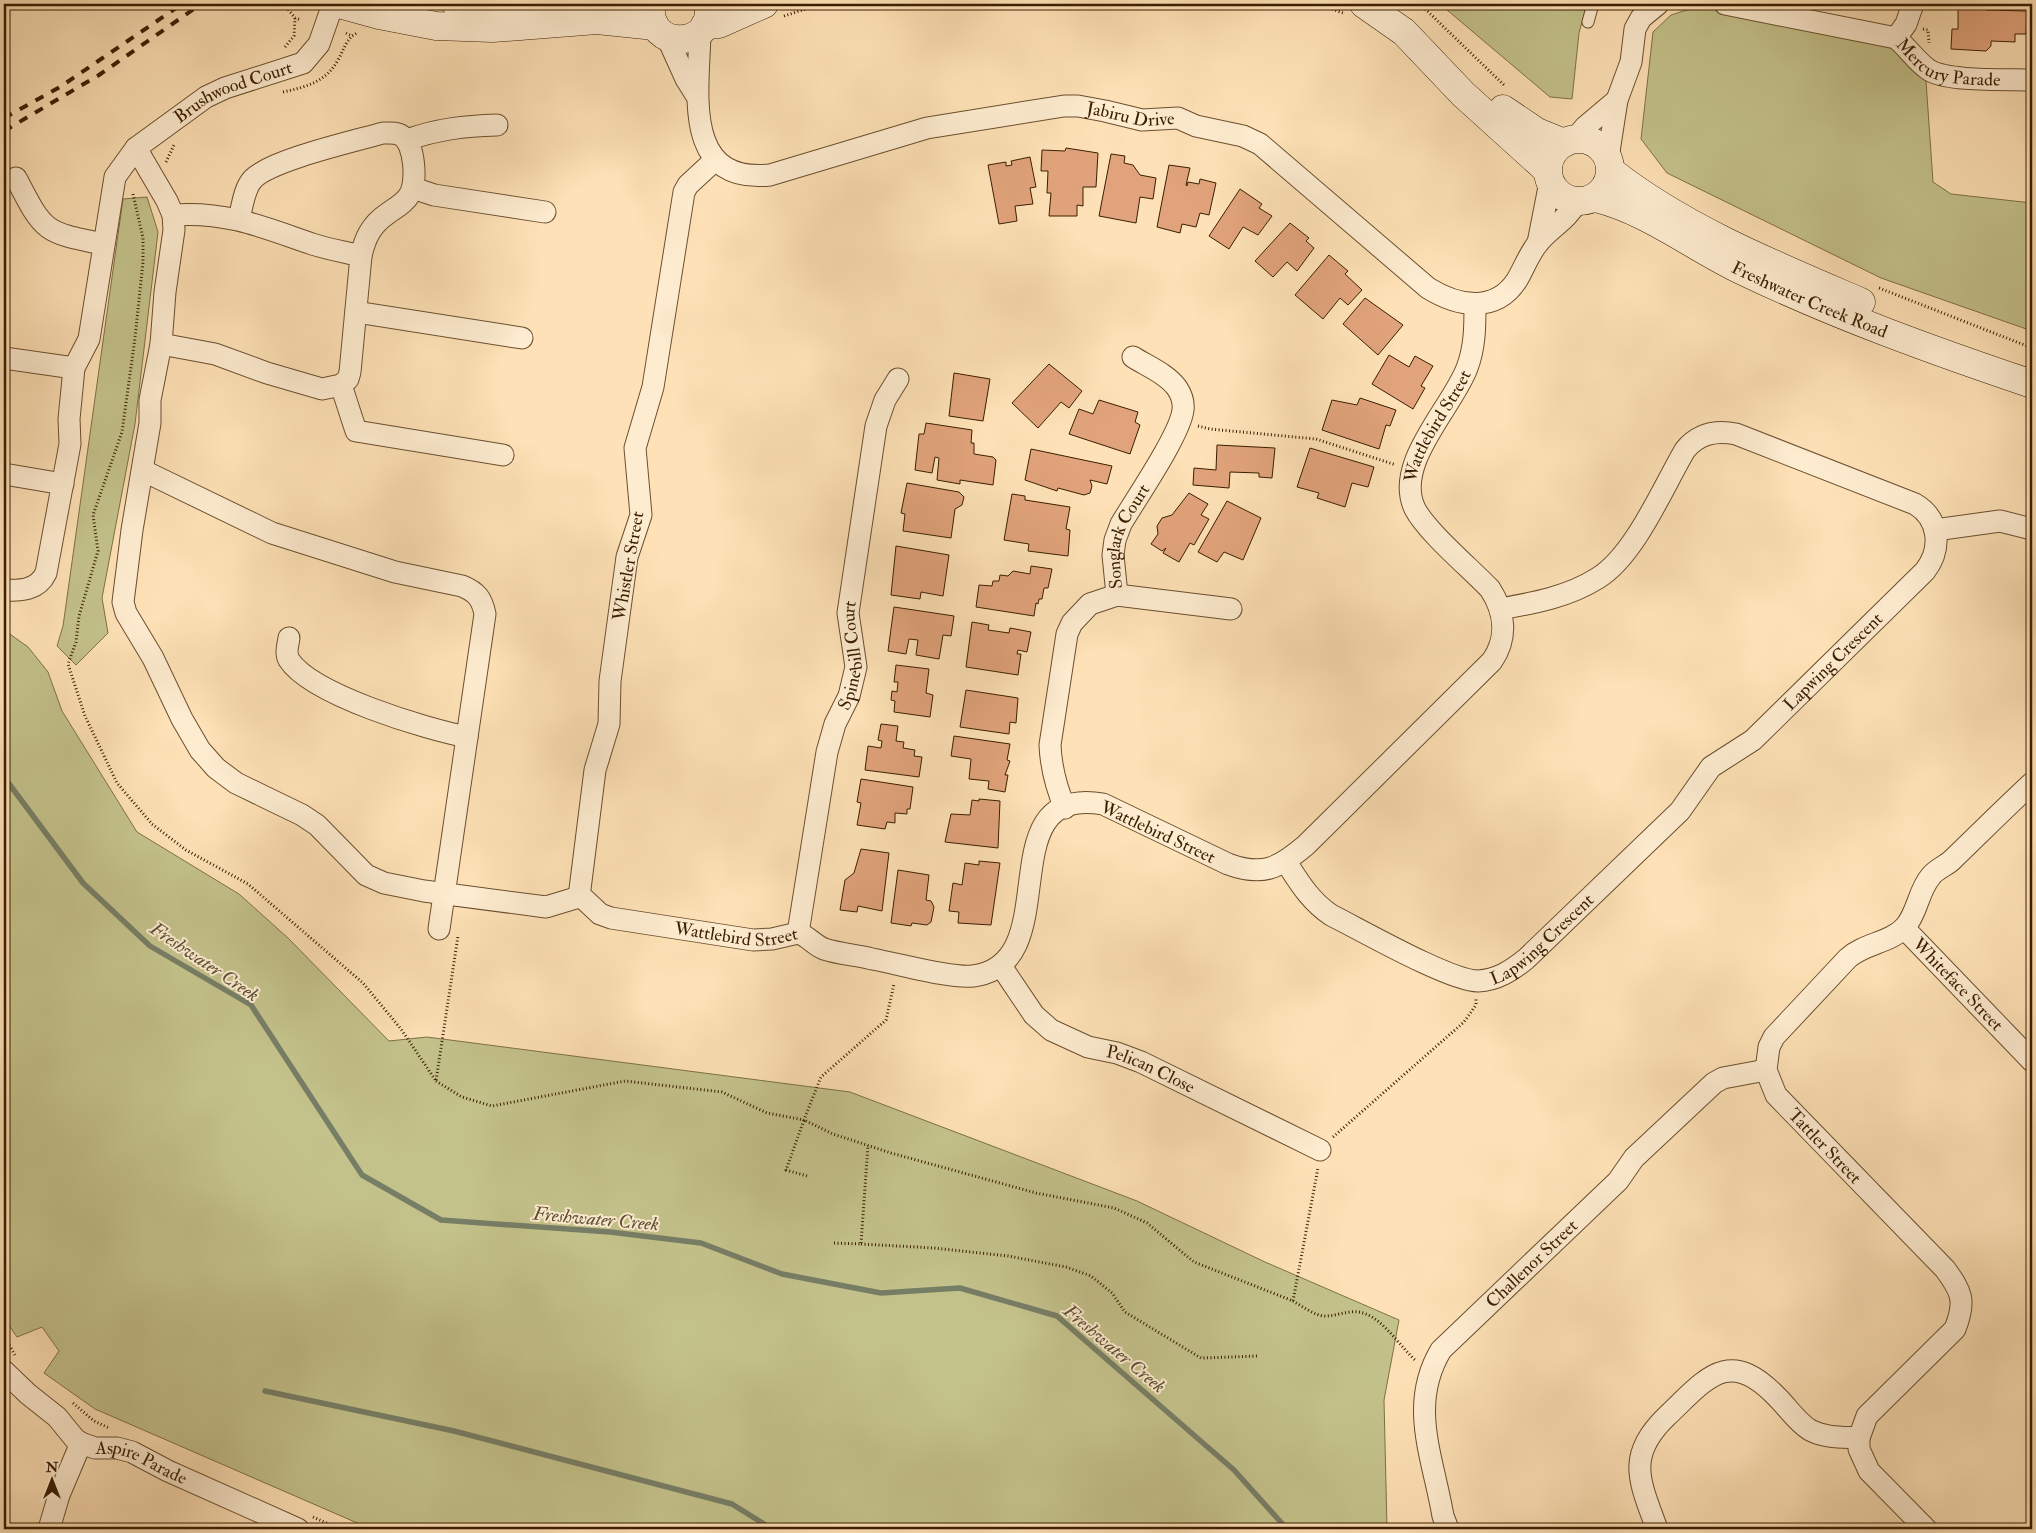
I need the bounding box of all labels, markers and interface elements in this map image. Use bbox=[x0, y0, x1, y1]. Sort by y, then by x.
street label: Mercury Parade bbox=[1891, 33, 2001, 92]
street label: Brushwood Court bbox=[170, 56, 295, 129]
street label: Jabiru Drive bbox=[1084, 97, 1176, 133]
street label: Freshwater Creek Road bbox=[1728, 256, 1891, 344]
street label: Wattlebird Street bbox=[1399, 367, 1477, 485]
street label: Songlark Court bbox=[1102, 480, 1155, 590]
street label: Whistler Street bbox=[607, 509, 649, 624]
street label: Spinebill Court bbox=[833, 599, 868, 714]
street label: Lapwing Crescent bbox=[1779, 608, 1888, 716]
street label: Wattlebird Street bbox=[1096, 795, 1219, 869]
street label: Lapwing Crescent bbox=[1487, 889, 1599, 991]
water label: Freshwater Creek bbox=[145, 916, 264, 1007]
street label: Wattlebird Street bbox=[672, 917, 800, 952]
street label: Whiteface Street bbox=[1907, 932, 2008, 1036]
street label: Pelican Close bbox=[1104, 1040, 1199, 1099]
street label: Tattler Street bbox=[1783, 1104, 1866, 1189]
water label: Freshwater Creek bbox=[531, 1201, 660, 1236]
street label: Challenor Street bbox=[1481, 1214, 1583, 1313]
water label: Freshwater Creek bbox=[1058, 1298, 1171, 1399]
street label: Aspire Parade bbox=[95, 1436, 191, 1490]
north arrow bbox=[28, 1456, 78, 1506]
text: N bbox=[45, 1459, 59, 1476]

